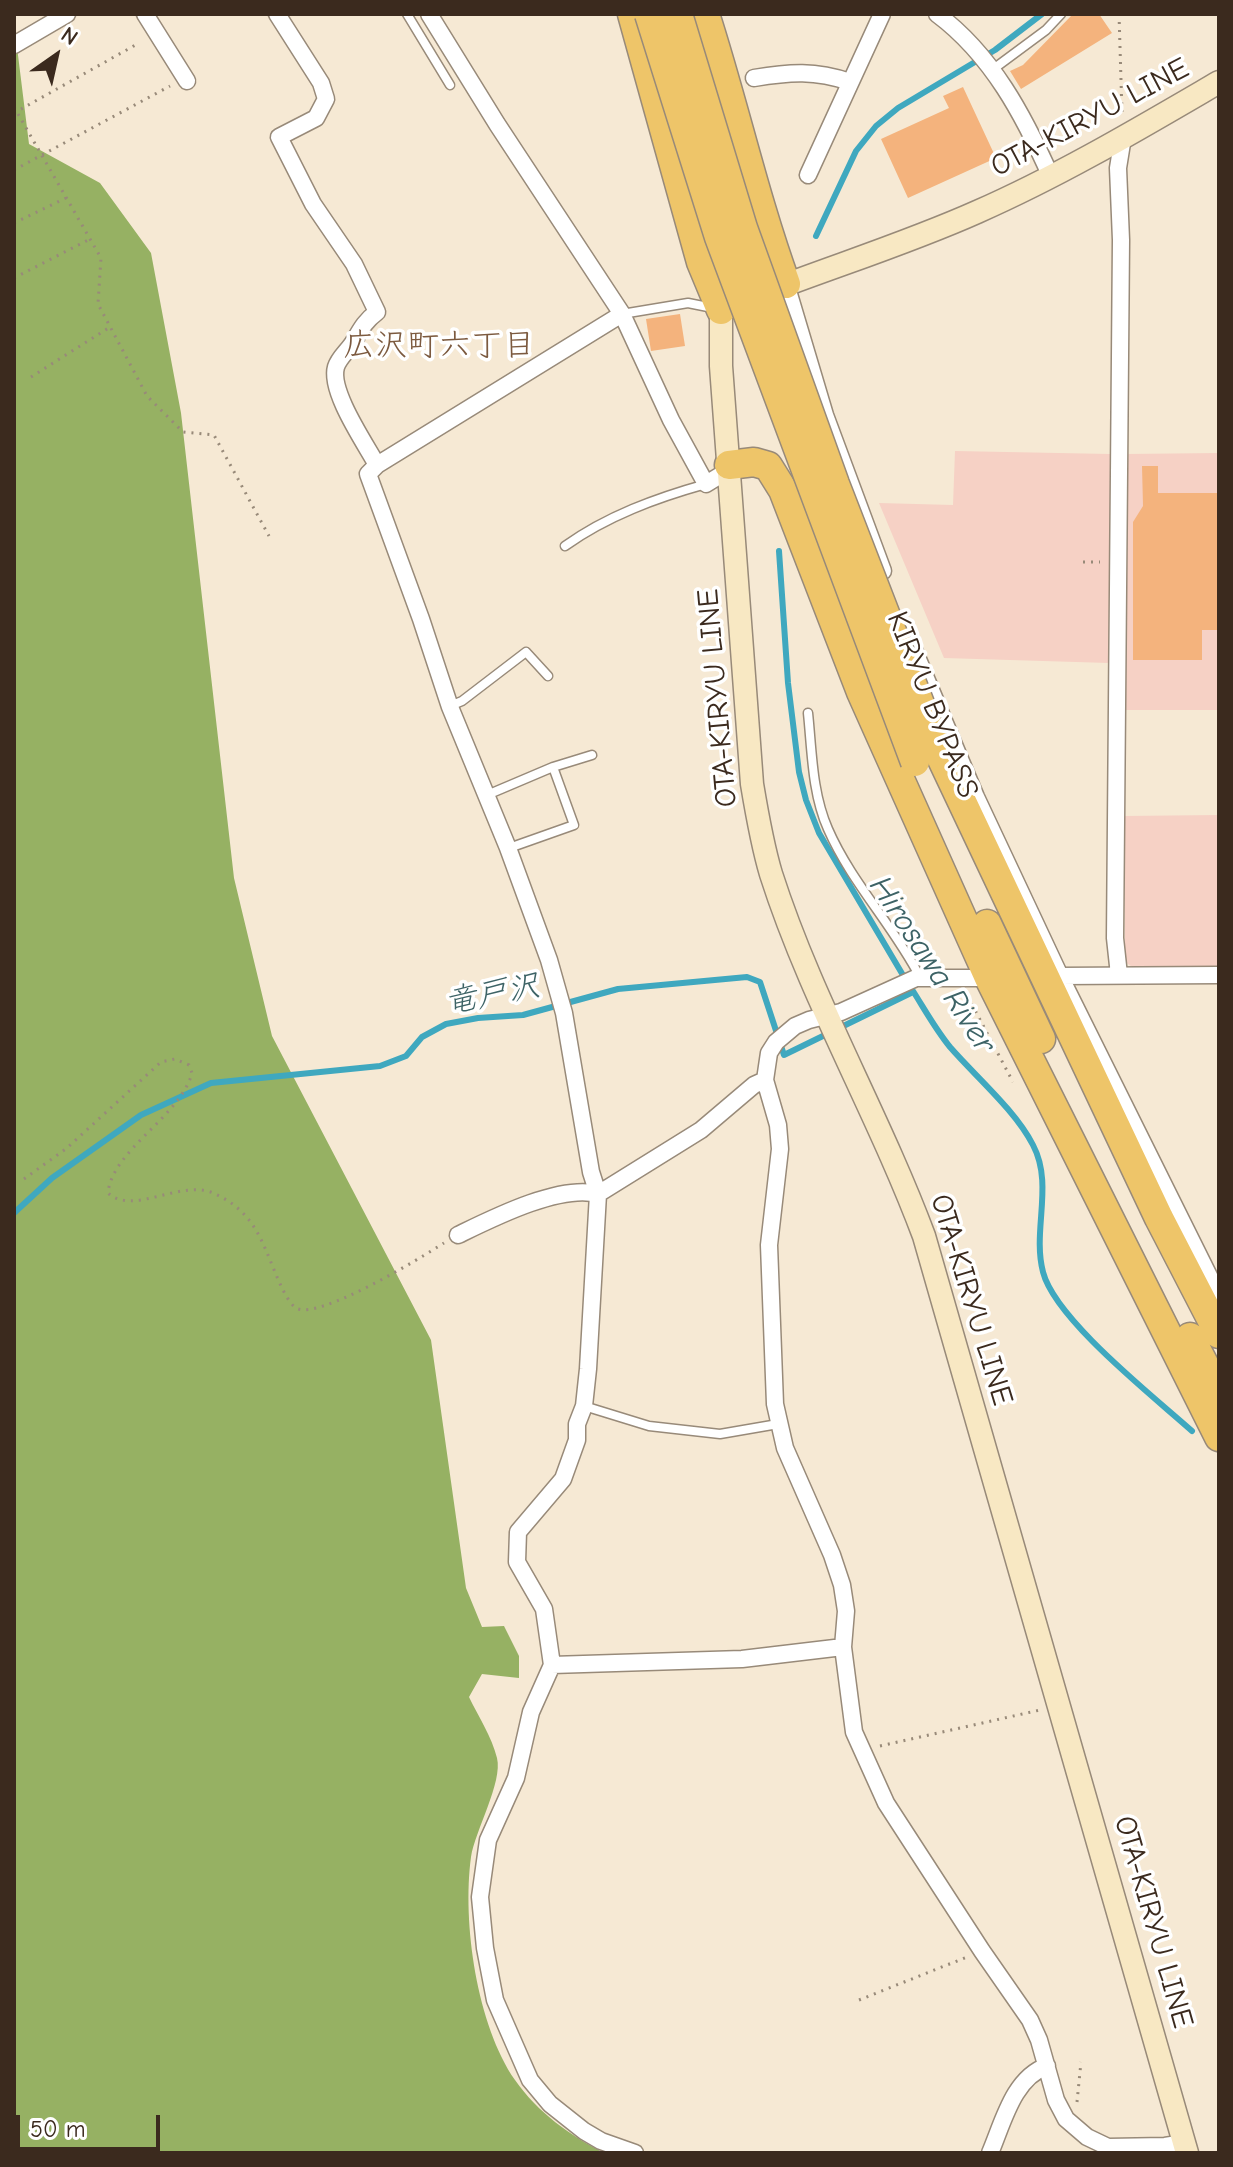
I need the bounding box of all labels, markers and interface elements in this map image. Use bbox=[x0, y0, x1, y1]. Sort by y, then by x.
north arrow bbox=[16, 16, 96, 96]
text: N bbox=[56, 21, 83, 51]
street label: OTA-KIRYU LINE bbox=[985, 51, 1195, 185]
district label: 広沢町六丁目 bbox=[343, 327, 535, 365]
street label: OTA-KIRYU LINE bbox=[691, 587, 745, 809]
street label: KIRYU BYPASS bbox=[878, 607, 986, 803]
water label: Hirosawa River bbox=[861, 869, 1003, 1061]
water label: 竜戸沢 bbox=[441, 967, 543, 1023]
street label: OTA-KIRYU LINE bbox=[922, 1190, 1020, 1410]
street label: OTA-KIRYU LINE bbox=[1106, 1812, 1200, 2032]
scale bar bbox=[20, 2099, 164, 2149]
text: 50 m bbox=[30, 2115, 86, 2143]

